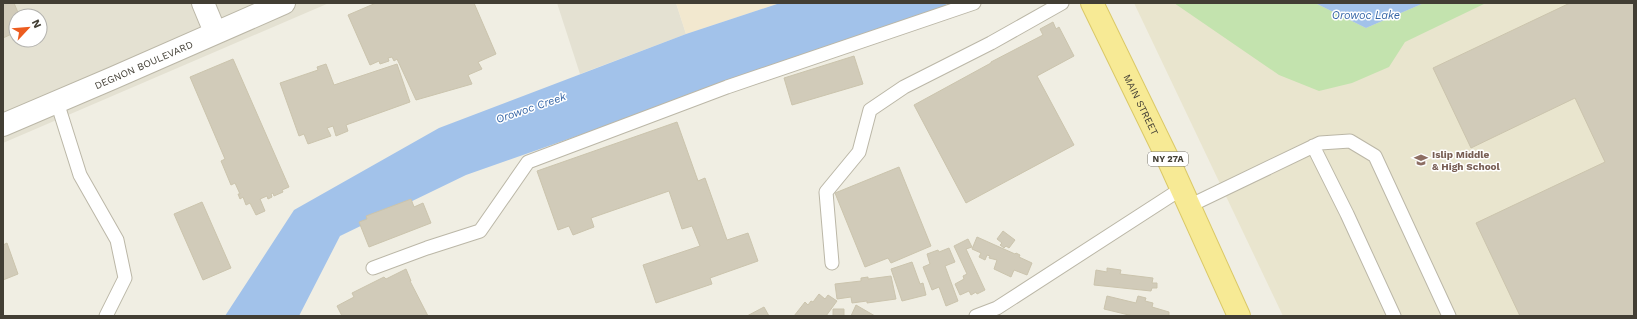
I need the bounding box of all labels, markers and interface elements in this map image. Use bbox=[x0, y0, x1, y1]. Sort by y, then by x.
north arrow bbox=[8, 8, 48, 48]
water label: Orowoc Lake bbox=[1332, 9, 1400, 22]
text: N bbox=[29, 17, 44, 30]
street label: DEGNON BOULEVARD bbox=[93, 38, 194, 91]
street label: MAIN STREET bbox=[1122, 72, 1161, 137]
water label: Orowoc Creek bbox=[494, 90, 569, 126]
place label: Islip Middle & High School bbox=[1432, 149, 1501, 172]
road number: NY 27A bbox=[1148, 152, 1188, 166]
school or university icon: Islip Middle & High School bbox=[1413, 152, 1429, 168]

